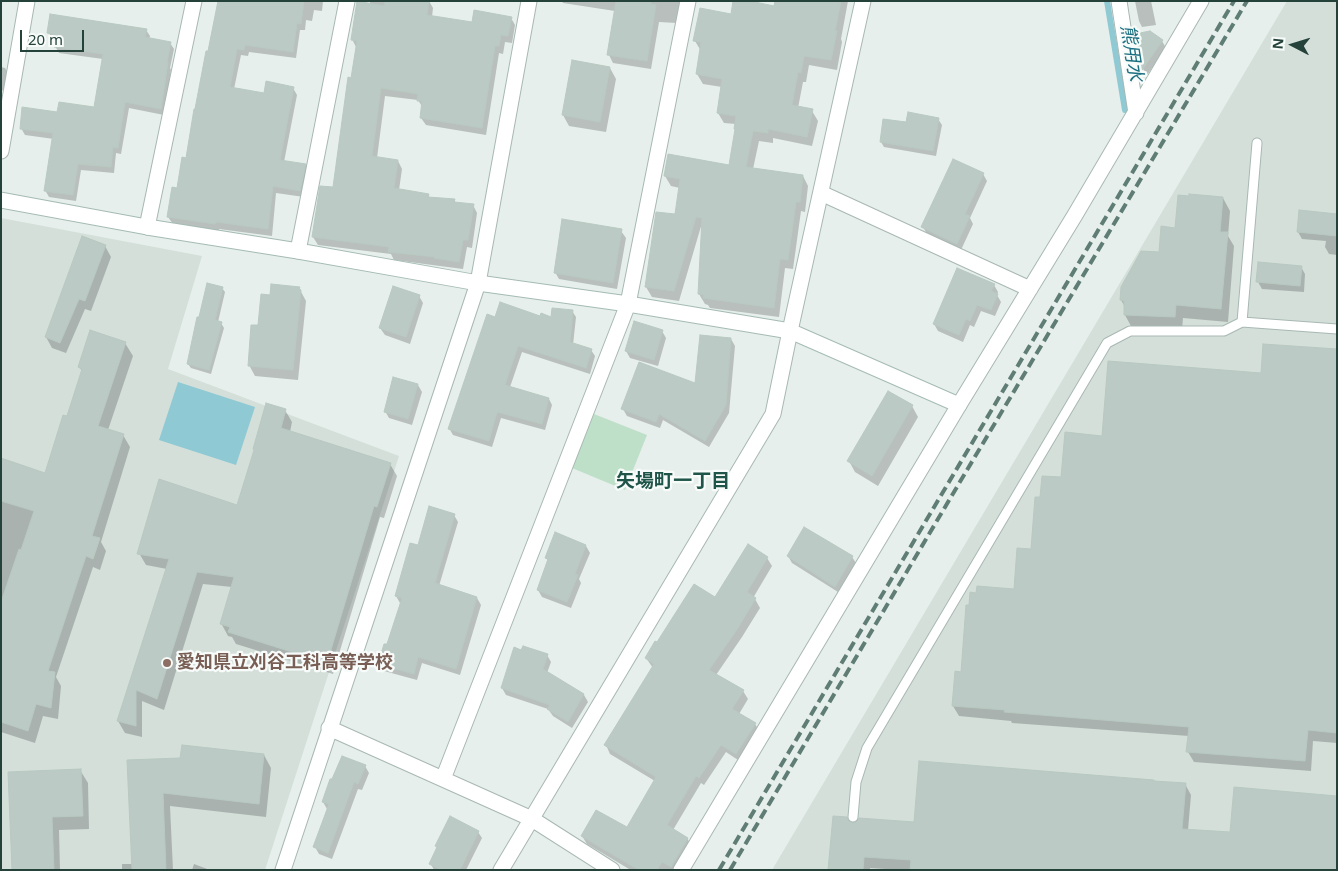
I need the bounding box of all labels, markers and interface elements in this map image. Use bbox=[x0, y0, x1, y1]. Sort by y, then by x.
scale bar bbox=[22, 20, 86, 52]
north arrow bbox=[1268, 20, 1318, 70]
water label: 熊用水 bbox=[1115, 23, 1147, 83]
text: 20 m bbox=[28, 29, 63, 49]
text: N bbox=[1268, 37, 1288, 50]
district label: 矢場町一丁目 bbox=[616, 471, 730, 493]
place label: 愛知県立刈谷工科高等学校 bbox=[177, 652, 393, 674]
marker: 愛知県立刈谷工科高等学校 bbox=[161, 657, 173, 669]

